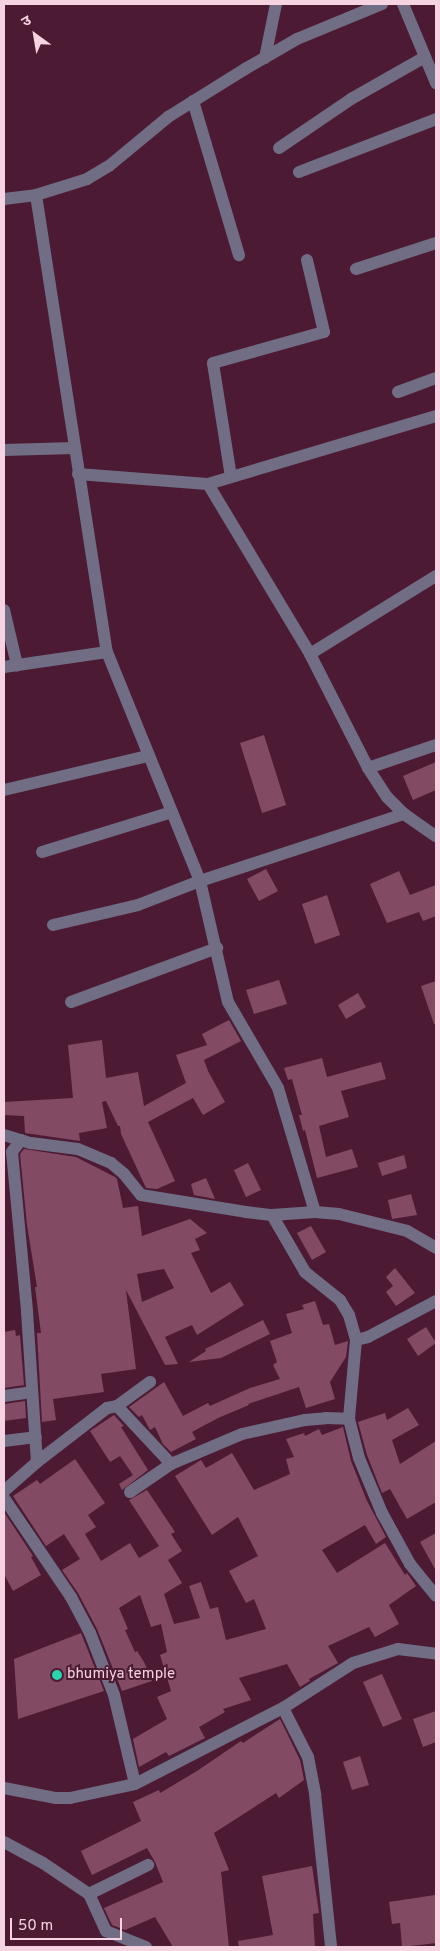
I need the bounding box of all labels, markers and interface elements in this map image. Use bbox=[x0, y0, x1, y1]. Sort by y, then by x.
north arrow bbox=[10, 10, 60, 60]
text: उ bbox=[19, 12, 35, 31]
place label: bhumiya temple bbox=[67, 1666, 175, 1684]
marker: bhumiya temple bbox=[51, 1669, 63, 1681]
scale bar bbox=[12, 1908, 125, 1940]
text: 50 m bbox=[18, 1917, 53, 1936]

